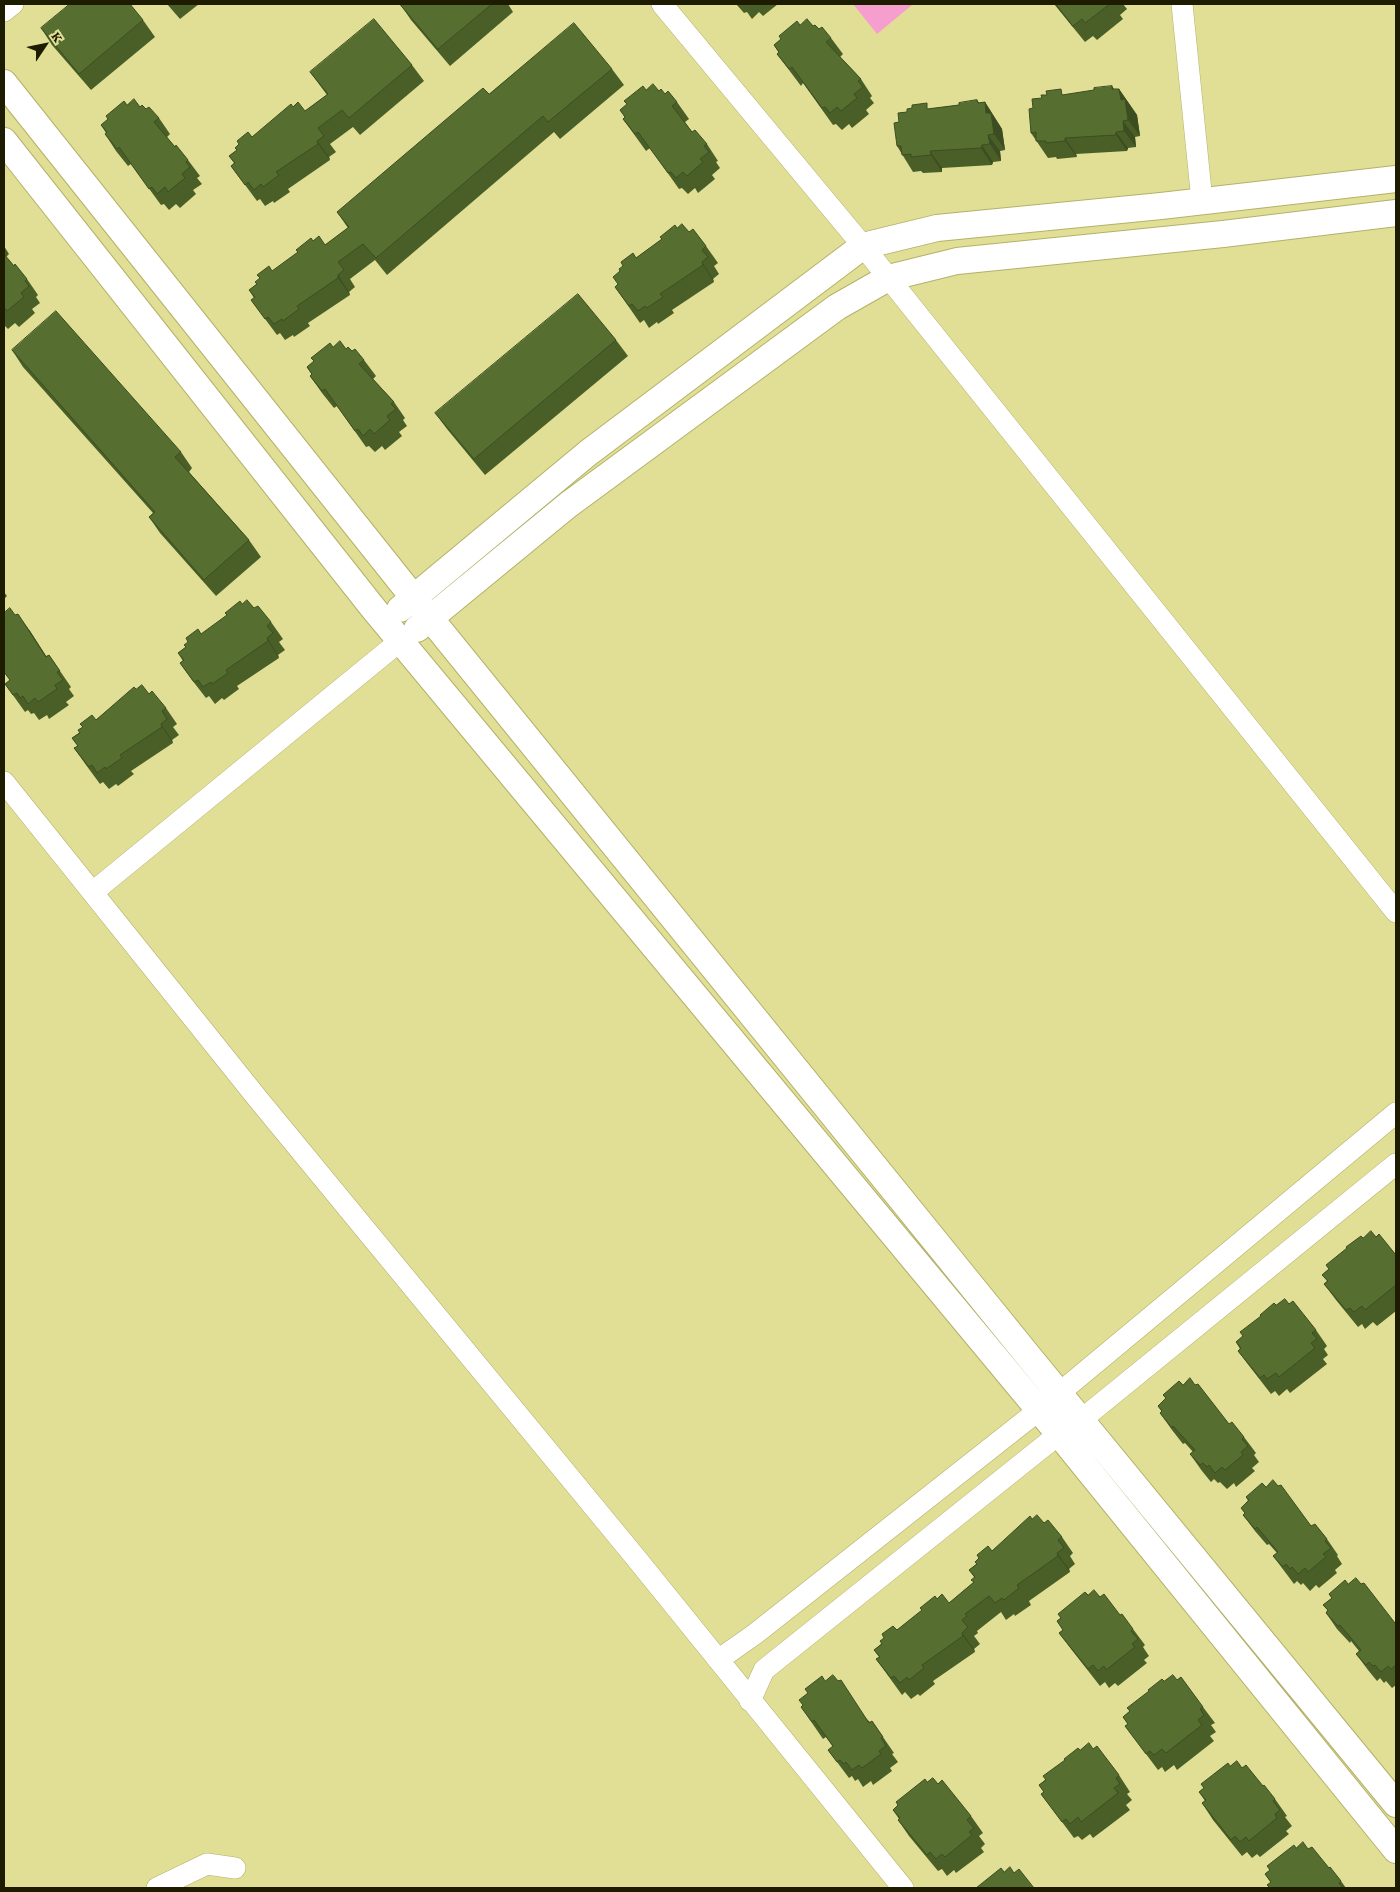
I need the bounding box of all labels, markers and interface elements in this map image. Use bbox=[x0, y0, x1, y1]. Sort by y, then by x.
north arrow bbox=[20, 20, 70, 70]
text: K bbox=[48, 28, 67, 45]

